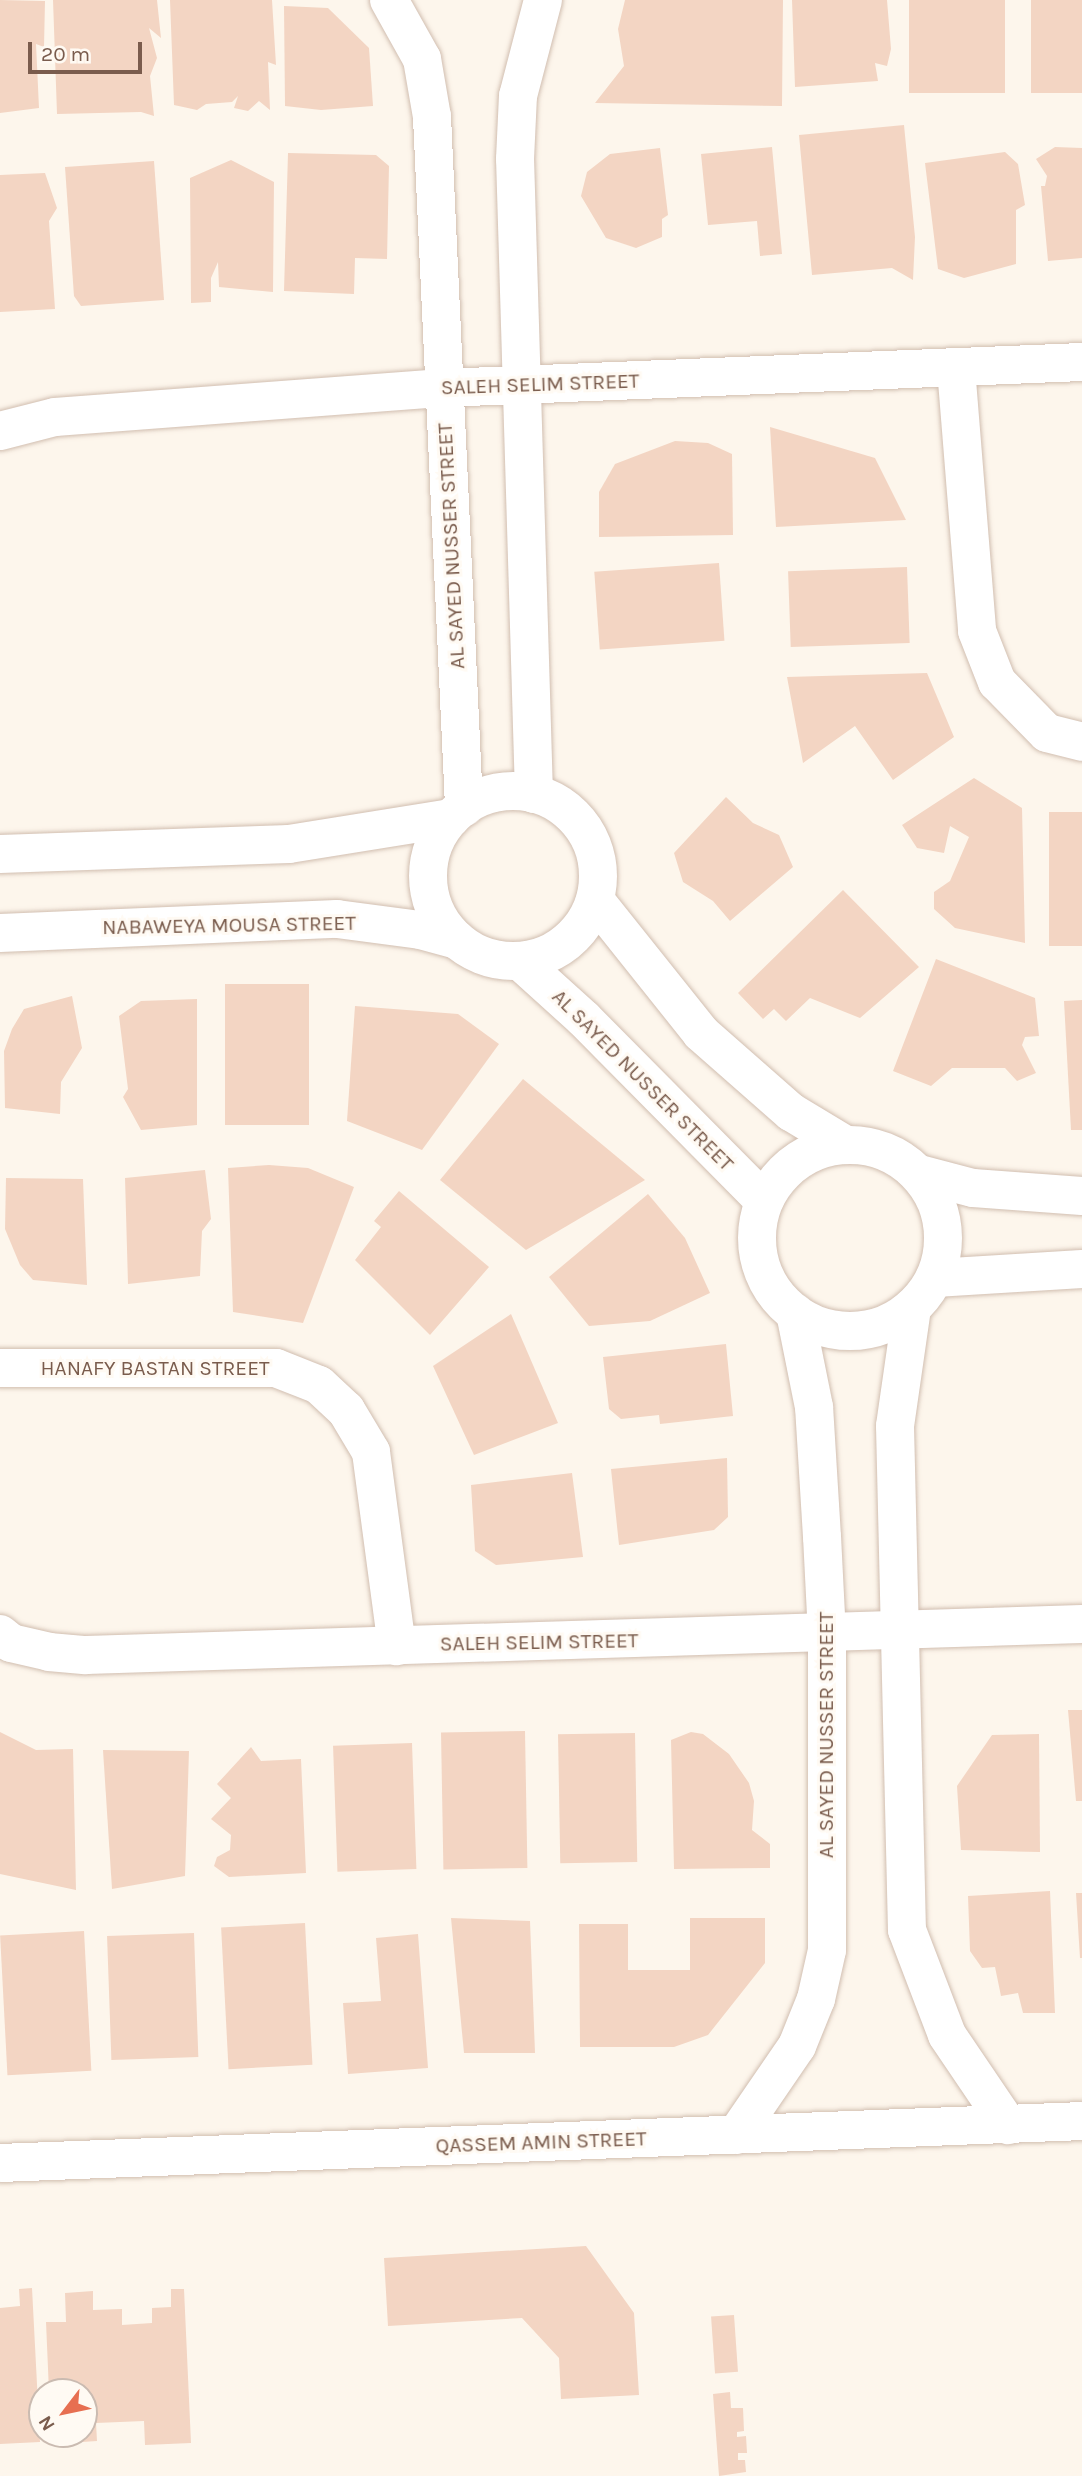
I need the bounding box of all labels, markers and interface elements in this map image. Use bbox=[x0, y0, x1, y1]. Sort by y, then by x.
scale bar bbox=[32, 28, 145, 72]
text: 20 m bbox=[41, 42, 90, 66]
street label: SALEH SELIM STREET bbox=[440, 368, 640, 400]
street label: AL SAYED NUSSER STREET bbox=[432, 422, 470, 670]
street label: NABAWEYA MOUSA STREET bbox=[102, 910, 356, 940]
street label: AL SAYED NUSSER STREET bbox=[547, 984, 739, 1176]
street label: HANAFY BASTAN STREET bbox=[41, 1355, 269, 1381]
street label: AL SAYED NUSSER STREET bbox=[813, 1612, 839, 1858]
street label: SALEH SELIM STREET bbox=[440, 1628, 638, 1656]
street label: QASSEM AMIN STREET bbox=[435, 2126, 647, 2158]
north arrow bbox=[28, 2378, 98, 2448]
text: N bbox=[34, 2411, 60, 2435]

